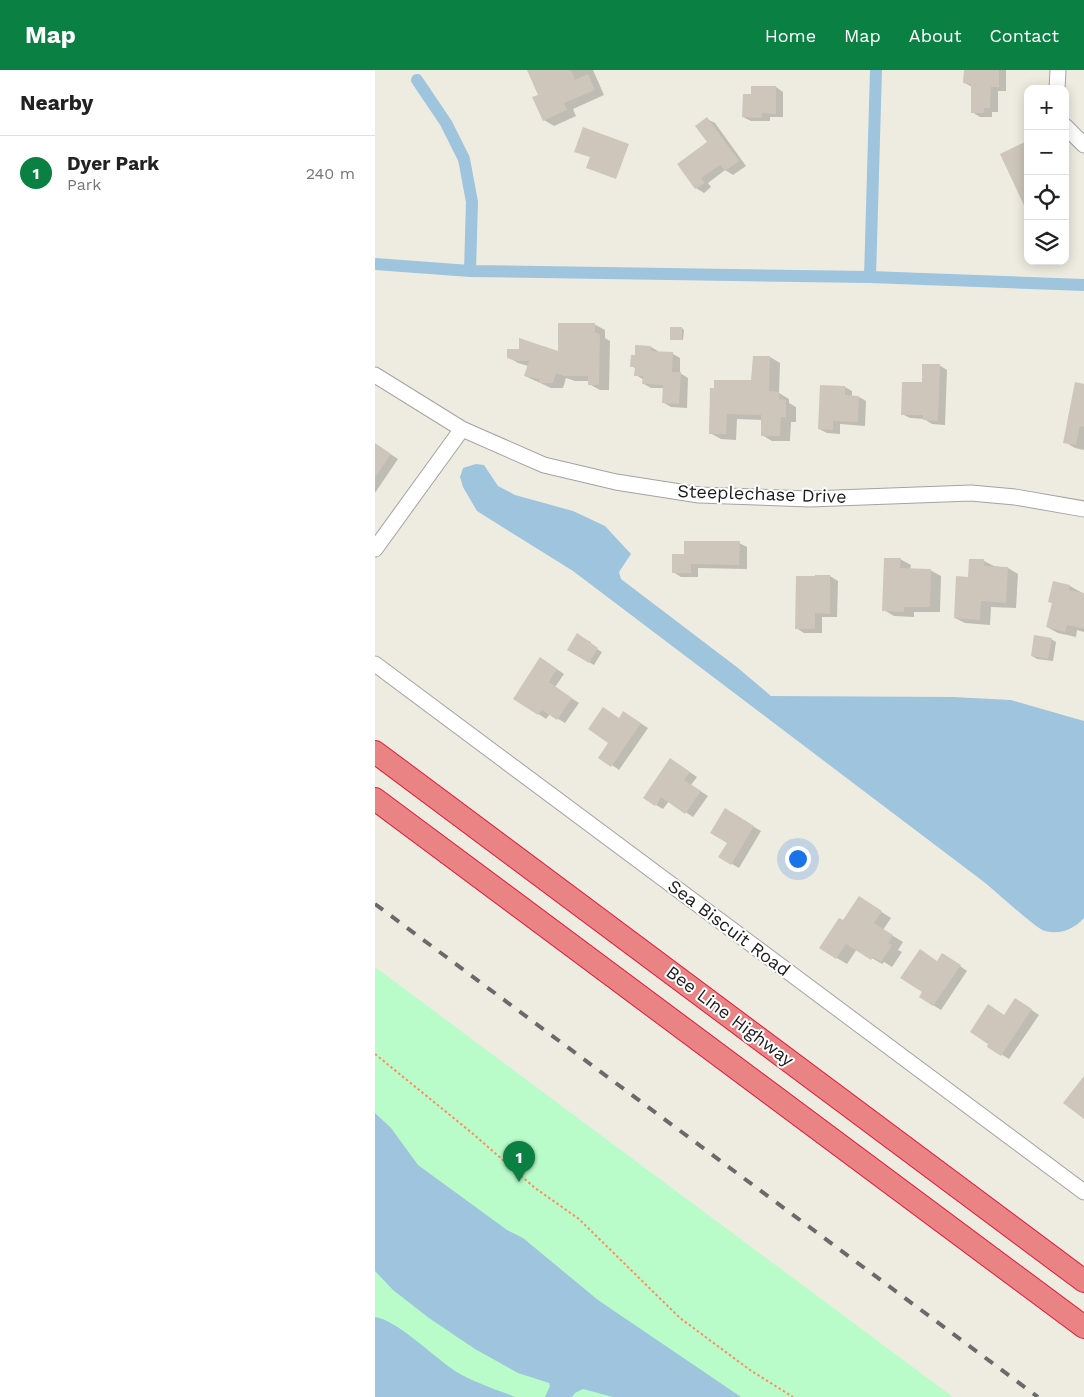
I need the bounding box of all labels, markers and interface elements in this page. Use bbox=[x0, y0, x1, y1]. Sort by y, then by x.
text: Map bbox=[25, 21, 76, 49]
text: Home bbox=[765, 25, 816, 46]
text: Map bbox=[844, 25, 881, 46]
text: About bbox=[909, 25, 961, 46]
text: Contact bbox=[989, 25, 1059, 46]
map controls bbox=[1024, 85, 1069, 265]
button: + bbox=[1024, 85, 1069, 130]
text: Nearby bbox=[20, 90, 93, 115]
button: − bbox=[1024, 130, 1069, 175]
text: Dyer Park bbox=[67, 152, 159, 175]
text: 1 bbox=[33, 164, 39, 183]
text: 240 m bbox=[306, 164, 355, 183]
text: Park bbox=[67, 175, 101, 194]
button: locate bbox=[1024, 175, 1069, 220]
button: layers bbox=[1024, 220, 1069, 265]
street label: Steeplechase Drive bbox=[677, 480, 847, 507]
your location bbox=[785, 846, 811, 872]
street label: Sea Biscuit Road bbox=[664, 875, 795, 980]
street label: Bee Line Highway bbox=[662, 961, 799, 1071]
pin: 1 bbox=[503, 1141, 535, 1182]

